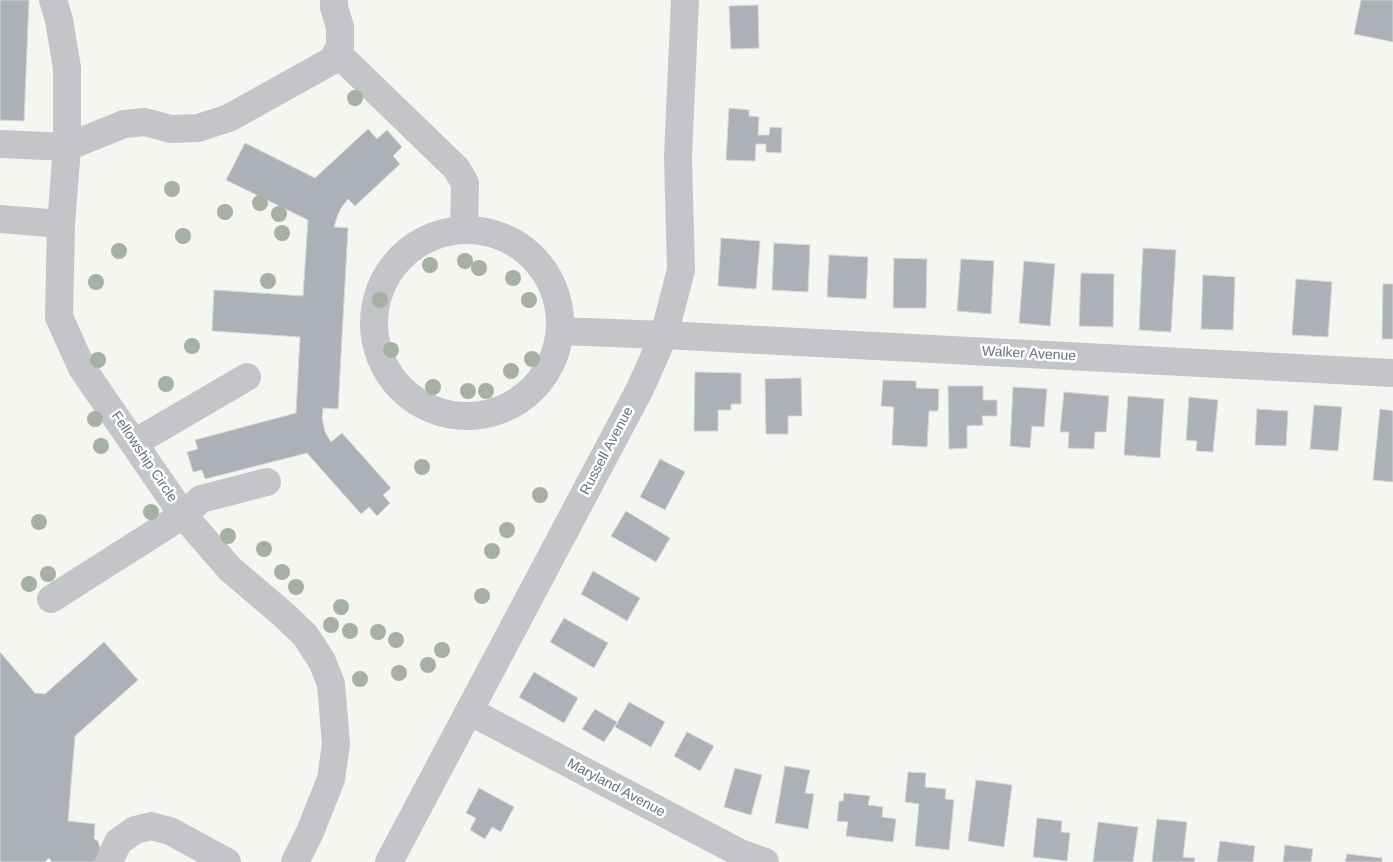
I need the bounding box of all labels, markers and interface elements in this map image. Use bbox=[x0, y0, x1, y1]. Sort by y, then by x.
street label: Walker Avenue bbox=[982, 343, 1076, 365]
street label: Russell Avenue bbox=[577, 404, 637, 498]
street label: Fellowship Circle bbox=[107, 408, 181, 506]
street label: Maryland Avenue bbox=[564, 755, 668, 821]

